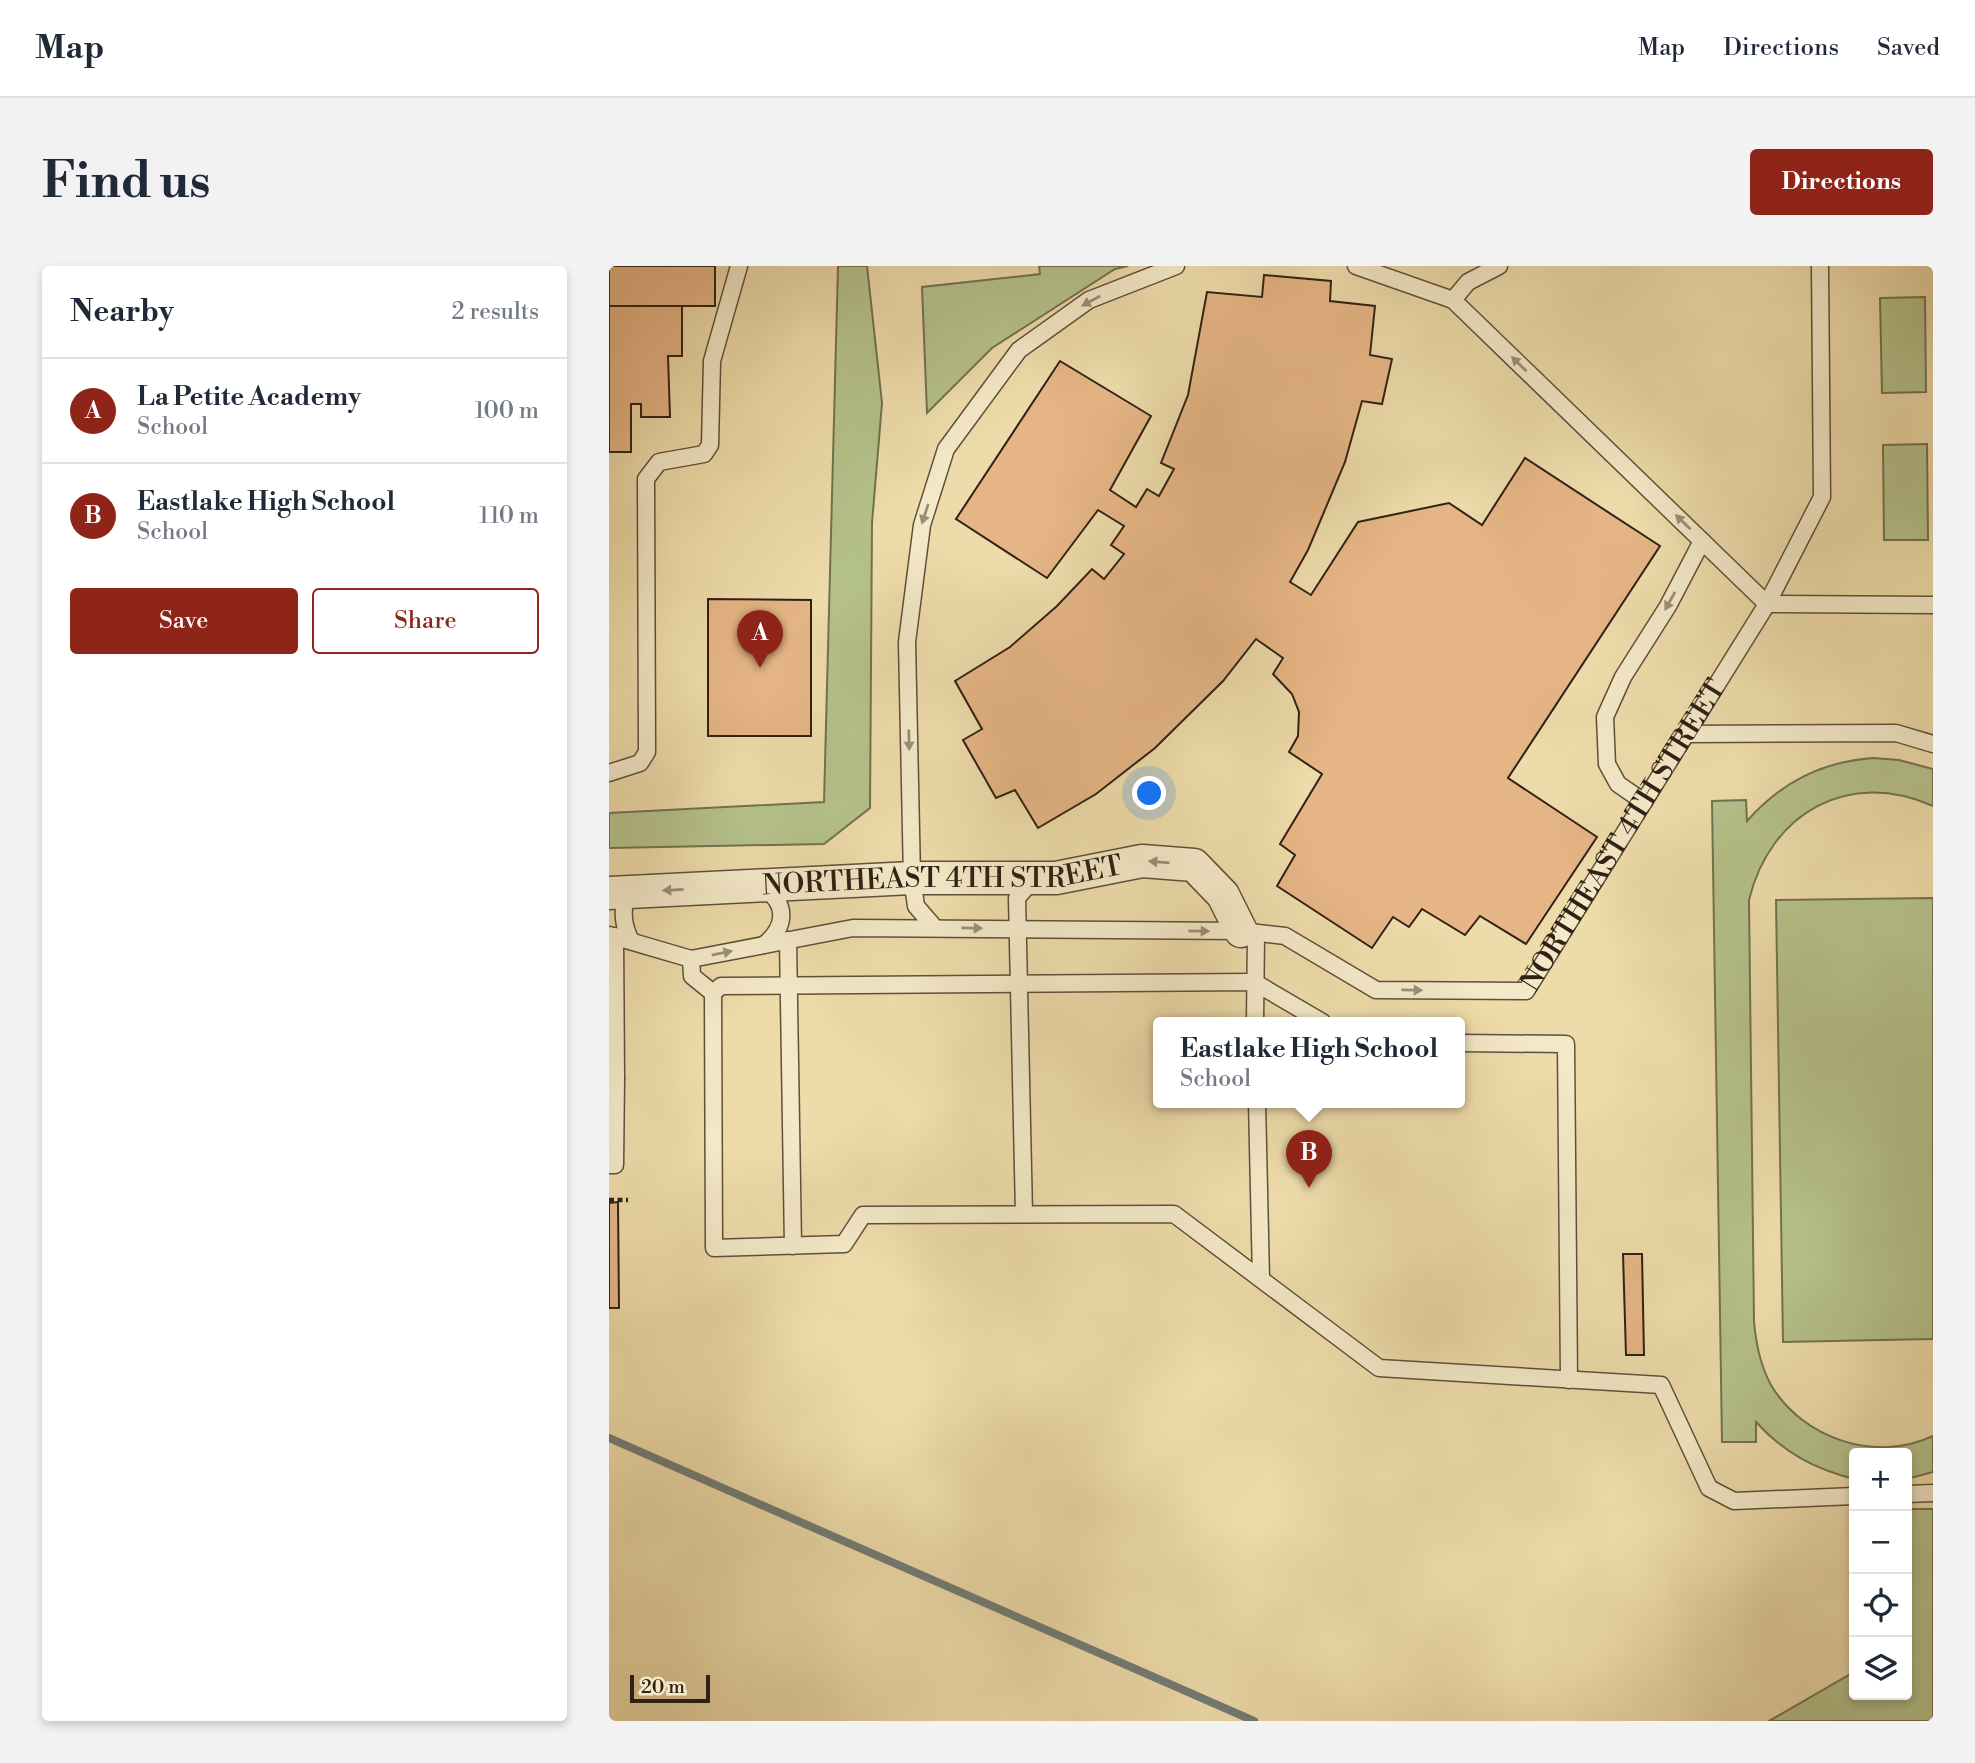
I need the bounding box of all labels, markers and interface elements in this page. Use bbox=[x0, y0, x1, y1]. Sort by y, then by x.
text: Map bbox=[35, 28, 104, 69]
text: Map bbox=[1638, 33, 1685, 63]
text: Directions bbox=[1723, 33, 1839, 63]
text: Saved bbox=[1877, 33, 1940, 63]
button: Directions bbox=[1750, 149, 1933, 215]
text: Find us bbox=[42, 152, 211, 213]
text: Nearby bbox=[70, 293, 174, 331]
one-way arrow bbox=[1081, 295, 1100, 307]
text: 2 results bbox=[452, 298, 539, 326]
one-way arrow bbox=[1511, 356, 1528, 373]
text: La Petite Academy bbox=[137, 381, 361, 413]
text: A bbox=[85, 397, 101, 425]
text: 100 m bbox=[474, 397, 539, 425]
text: School bbox=[137, 413, 208, 441]
text: Eastlake High School bbox=[137, 486, 395, 518]
text: B bbox=[84, 502, 102, 530]
text: 110 m bbox=[479, 502, 539, 530]
one-way arrow bbox=[920, 504, 930, 525]
one-way arrow bbox=[1675, 515, 1692, 531]
text: School bbox=[137, 518, 208, 546]
button: Save bbox=[70, 588, 298, 654]
button: Share bbox=[312, 588, 539, 654]
one-way arrow bbox=[1664, 591, 1676, 611]
pin: A bbox=[737, 610, 783, 668]
street label: NORTHEAST 4TH STREET bbox=[1513, 673, 1733, 998]
one-way arrow bbox=[904, 729, 915, 751]
your location bbox=[1132, 776, 1166, 810]
street label: NORTHEAST 4TH STREET bbox=[761, 848, 1125, 903]
one-way arrow bbox=[1148, 856, 1170, 867]
one-way arrow bbox=[662, 884, 684, 895]
one-way arrow bbox=[961, 922, 983, 934]
one-way arrow bbox=[1189, 925, 1211, 937]
one-way arrow bbox=[711, 948, 733, 959]
one-way arrow bbox=[1401, 984, 1423, 996]
popup bbox=[1153, 1017, 1465, 1108]
text: Eastlake High School bbox=[1180, 1033, 1438, 1065]
text: School bbox=[1180, 1065, 1251, 1093]
pin: B bbox=[1286, 1130, 1332, 1188]
map controls bbox=[1849, 1448, 1912, 1700]
button: + bbox=[1849, 1448, 1912, 1511]
button: − bbox=[1849, 1511, 1912, 1574]
button: locate bbox=[1849, 1574, 1912, 1637]
button: layers bbox=[1849, 1637, 1912, 1700]
scale bar bbox=[630, 1672, 711, 1704]
text: 20 m bbox=[641, 1675, 685, 1699]

